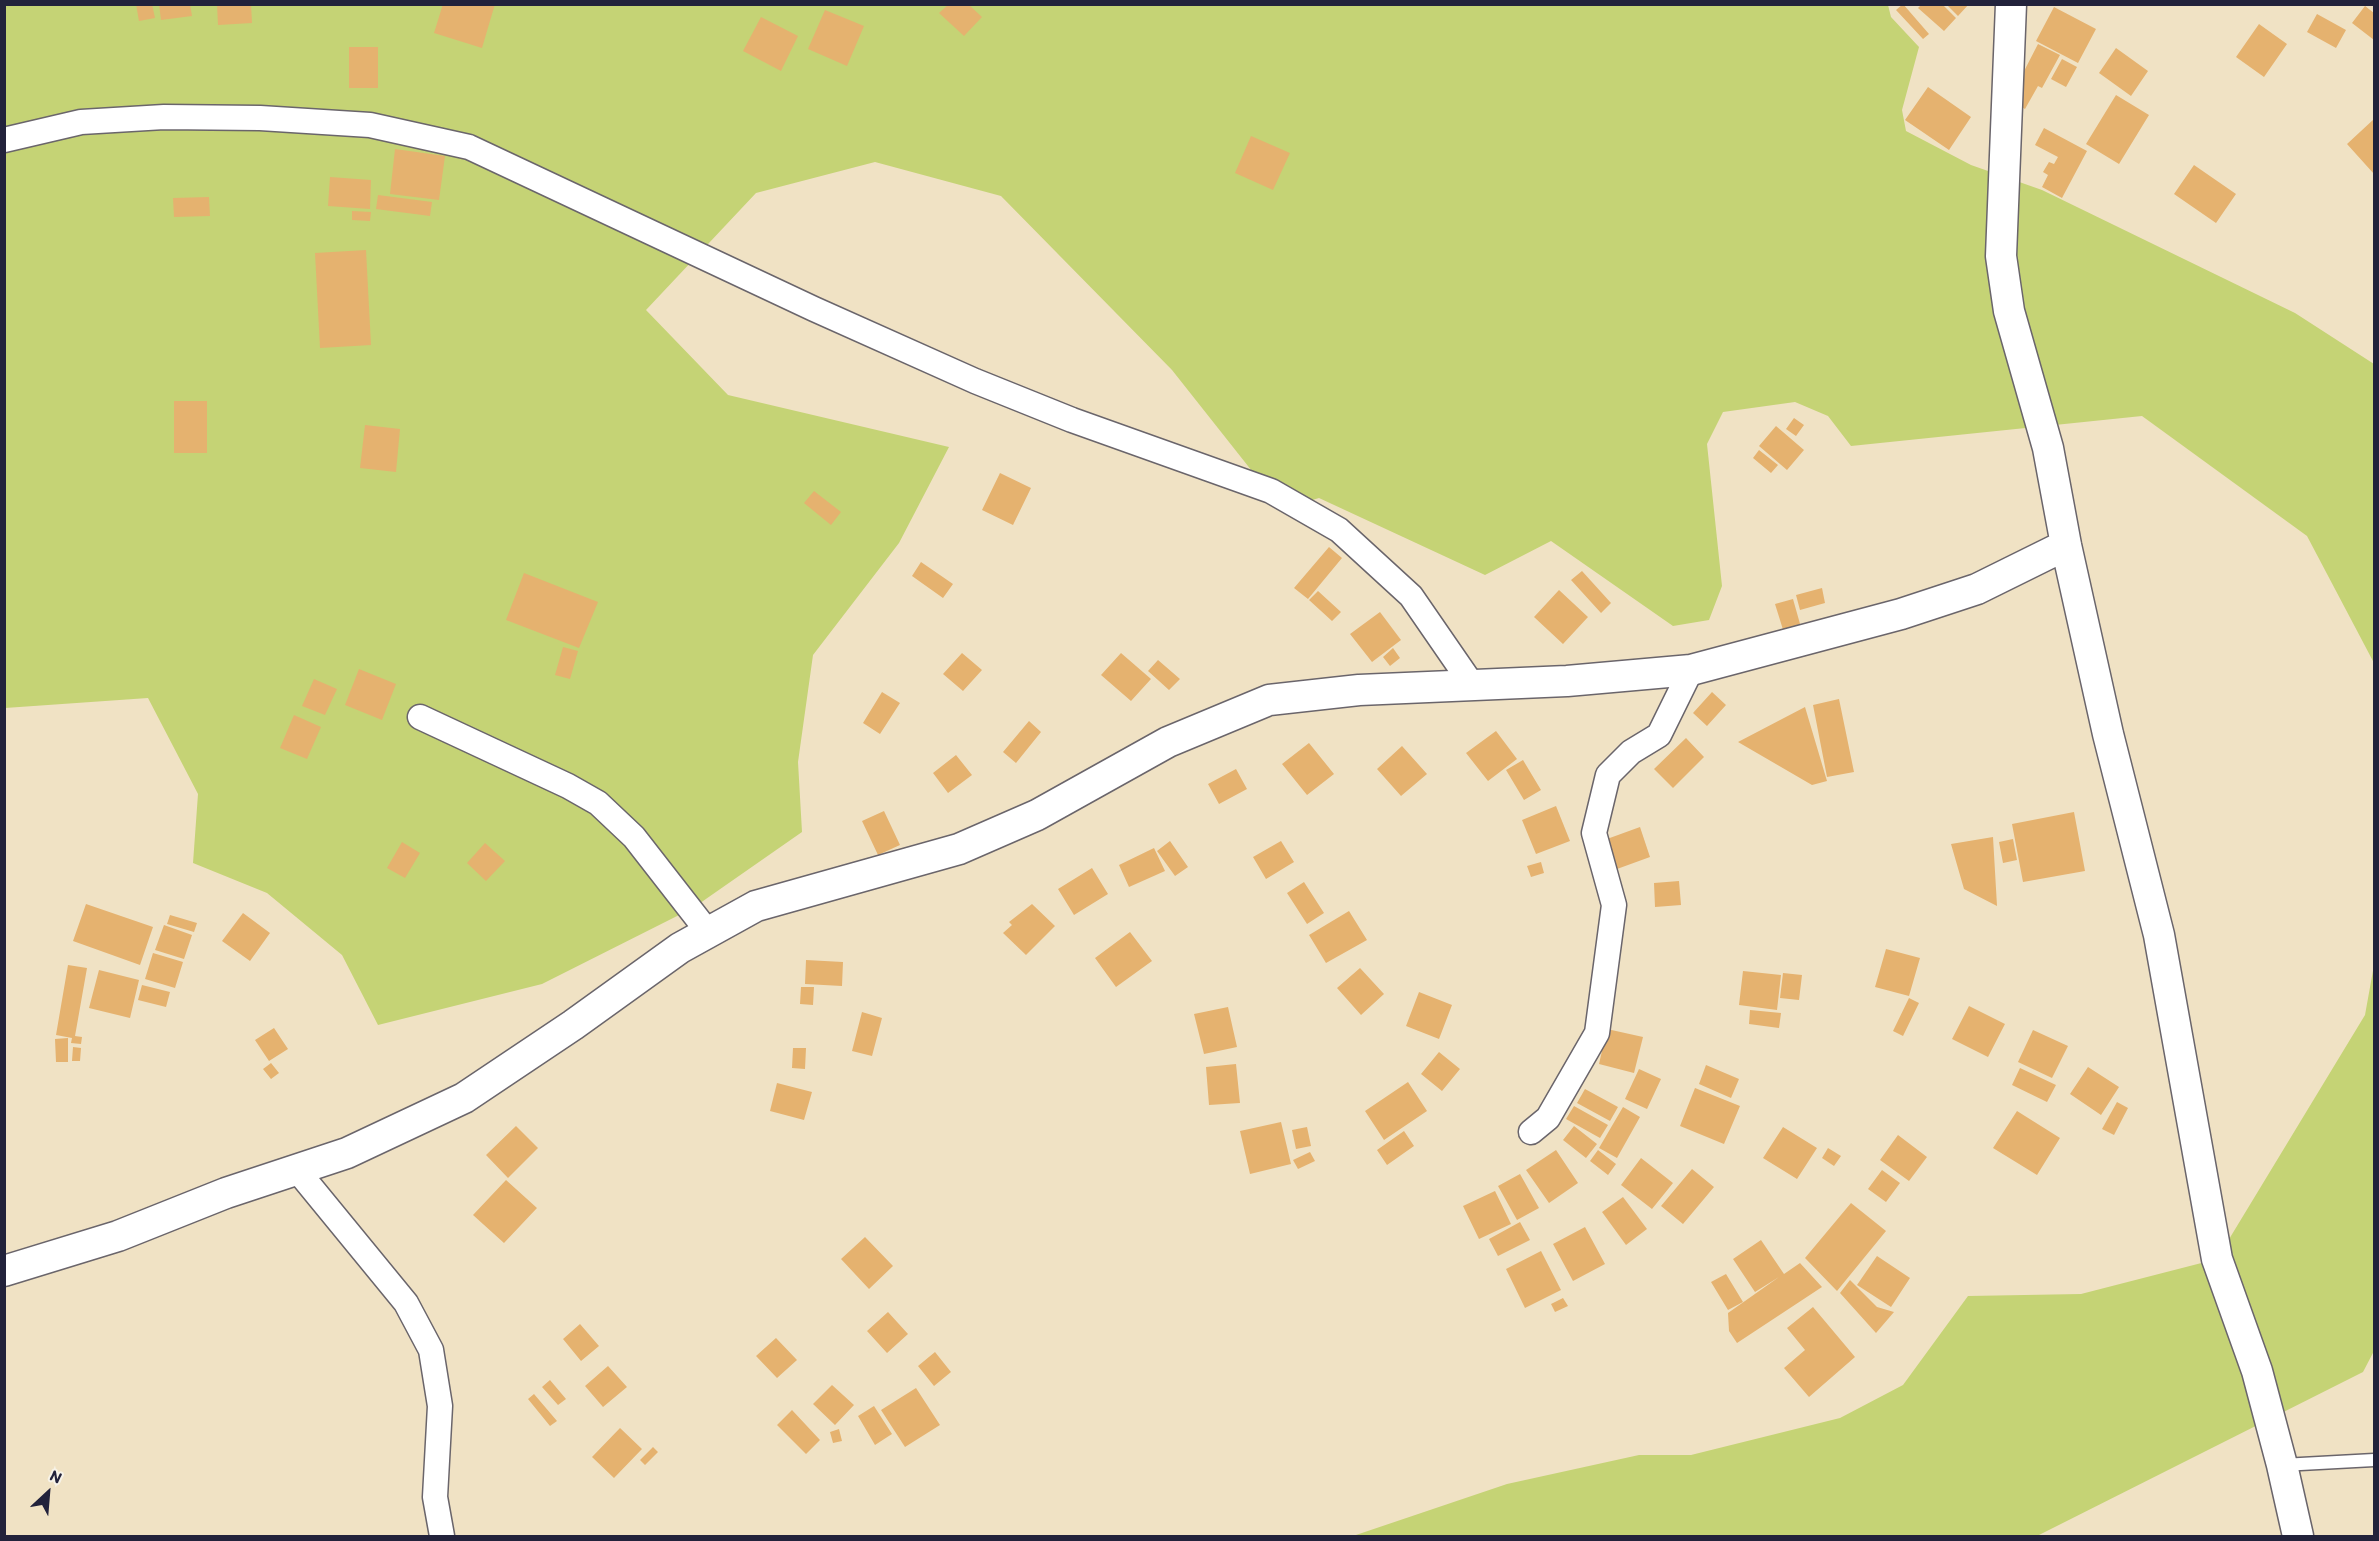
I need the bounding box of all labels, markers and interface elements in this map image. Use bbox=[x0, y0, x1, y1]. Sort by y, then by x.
north arrow bbox=[18, 1463, 78, 1523]
text: N bbox=[47, 1465, 65, 1487]

